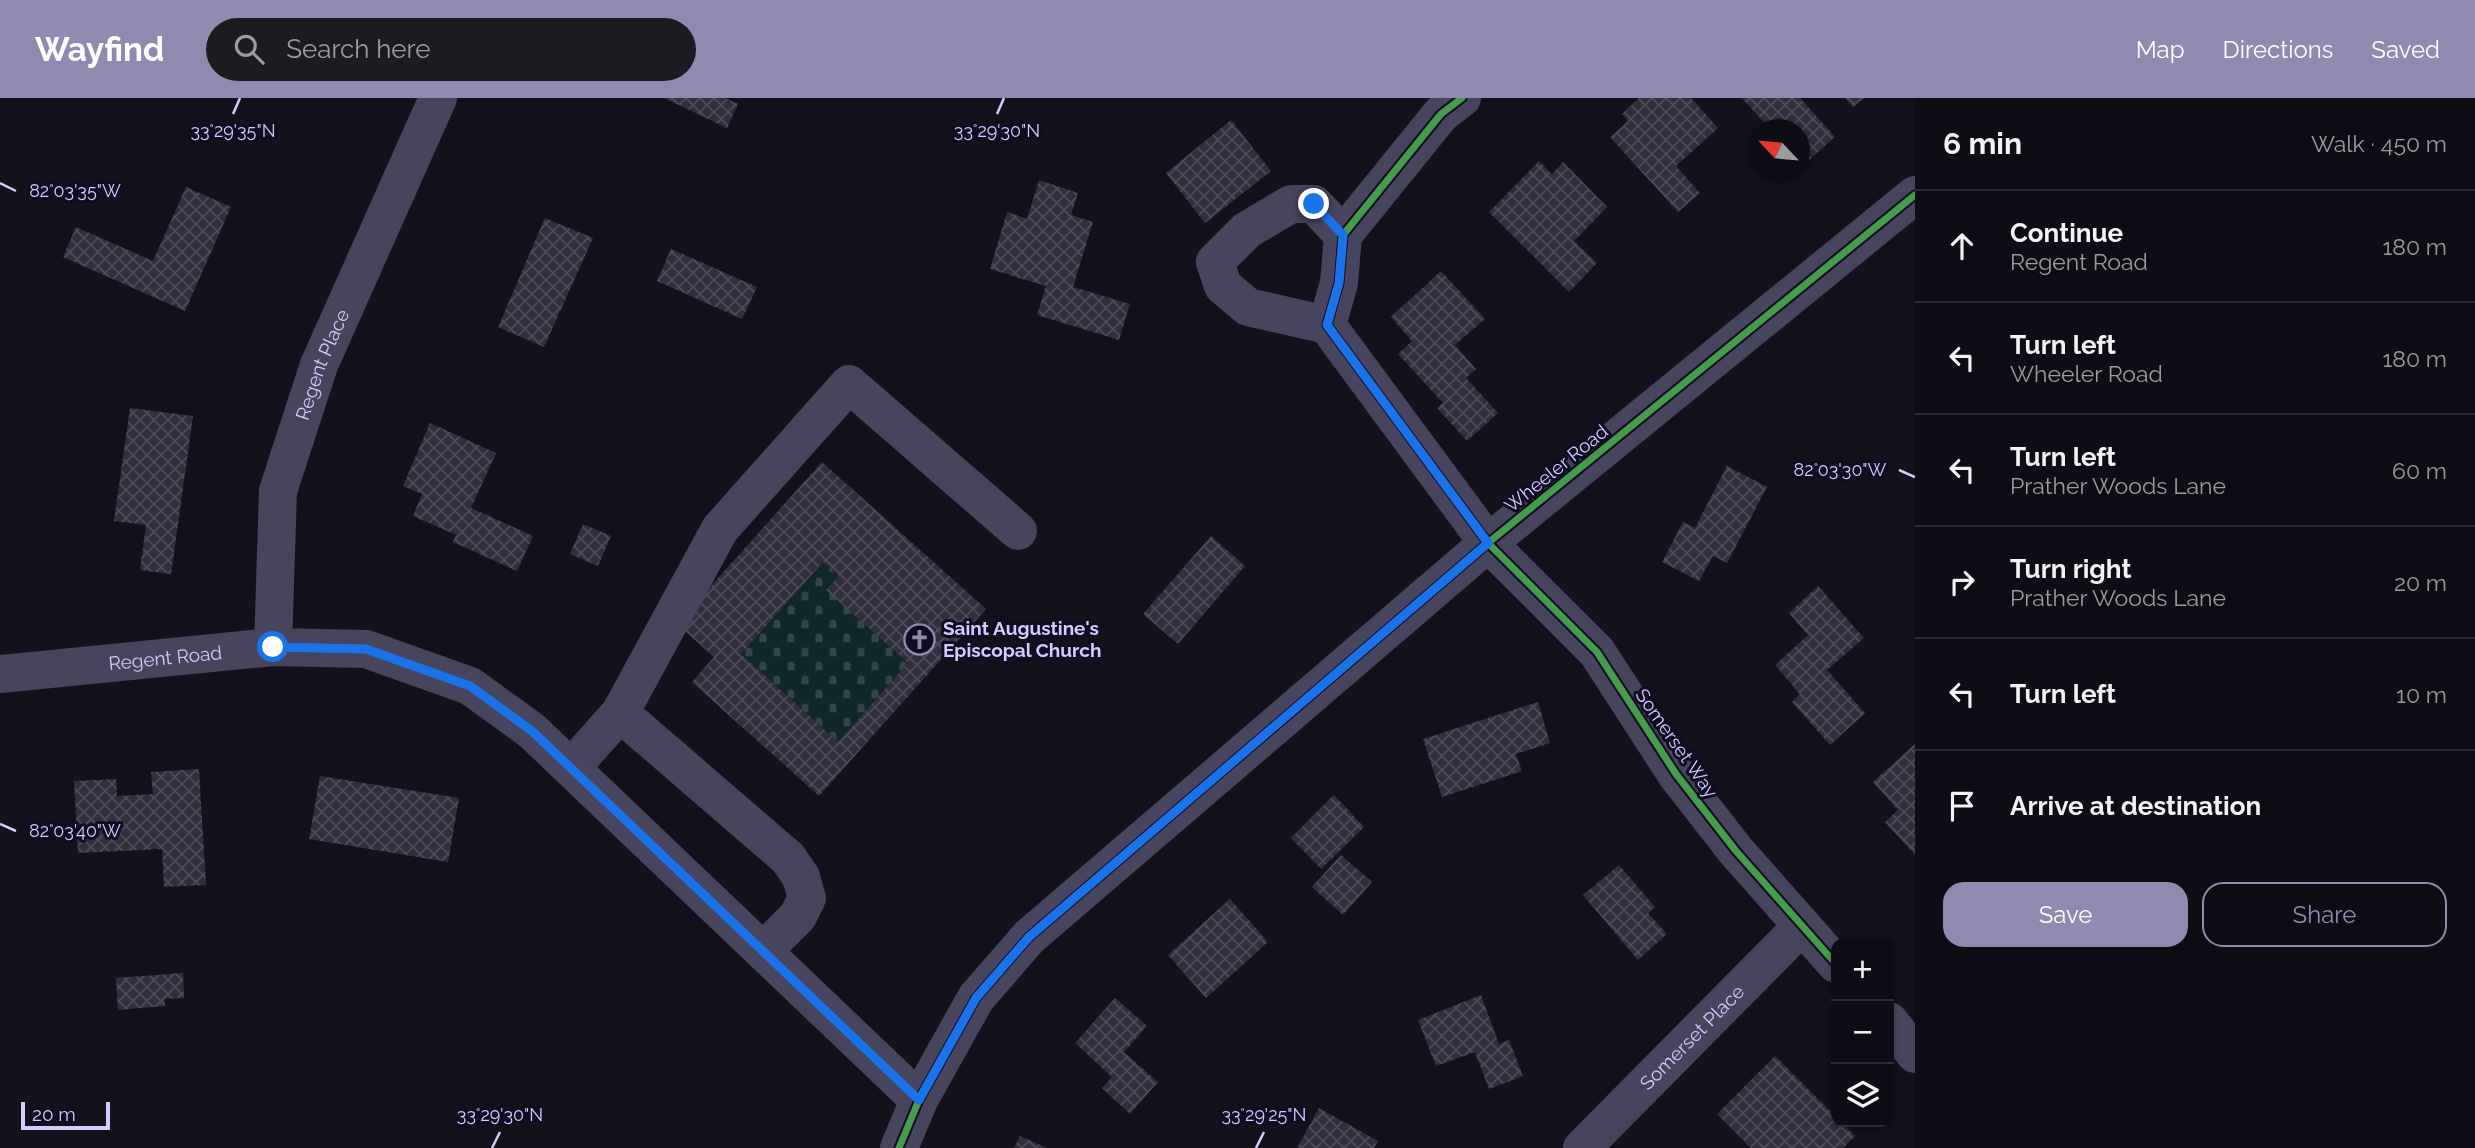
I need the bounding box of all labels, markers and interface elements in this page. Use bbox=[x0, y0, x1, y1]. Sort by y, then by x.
search box bbox=[206, 18, 696, 81]
text: Wayfind bbox=[35, 30, 164, 69]
icon: search bbox=[230, 30, 268, 68]
text: Search here bbox=[286, 34, 431, 64]
text: Map bbox=[2136, 35, 2185, 64]
text: Directions bbox=[2223, 35, 2333, 64]
text: Saved bbox=[2371, 35, 2440, 64]
north arrow bbox=[1747, 119, 1810, 182]
text: 33°29'35"N bbox=[190, 120, 276, 141]
text: 33°29'30"N bbox=[954, 120, 1040, 141]
text: 6 min bbox=[1943, 126, 2022, 161]
text: Walk · 450 m bbox=[2311, 130, 2447, 157]
text: 82°03'35"W bbox=[29, 180, 121, 201]
route end bbox=[1298, 188, 1329, 219]
text: Continue bbox=[2010, 218, 2123, 248]
icon: ahead bbox=[1943, 227, 1981, 265]
text: 180 m bbox=[2382, 233, 2447, 260]
text: Regent Road bbox=[2010, 248, 2148, 275]
street label: Regent Place bbox=[291, 306, 353, 423]
text: Turn left bbox=[2010, 330, 2116, 360]
icon: left bbox=[1943, 339, 1981, 377]
text: 180 m bbox=[2382, 345, 2447, 372]
text: Wheeler Road bbox=[2010, 360, 2163, 387]
street label: Wheeler Road bbox=[1500, 420, 1612, 516]
text: Turn left bbox=[2010, 442, 2116, 472]
icon: left bbox=[1943, 451, 1981, 489]
text: 60 m bbox=[2392, 457, 2447, 484]
text: 82°03'30"W bbox=[1794, 459, 1887, 480]
text: Prather Woods Lane bbox=[2010, 472, 2226, 499]
text: Turn right bbox=[2010, 554, 2131, 584]
icon: right bbox=[1943, 563, 1981, 601]
text: 20 m bbox=[2394, 569, 2447, 596]
text: Prather Woods Lane bbox=[2010, 584, 2226, 611]
place label: Saint Augustine's Episcopal Church bbox=[943, 617, 1101, 661]
church icon: Saint Augustine's Episcopal Church bbox=[903, 622, 937, 656]
route start bbox=[257, 631, 288, 662]
street label: Regent Road bbox=[107, 641, 223, 674]
icon: left bbox=[1943, 675, 1981, 713]
text: Turn left bbox=[2010, 679, 2116, 709]
text: 10 m bbox=[2396, 681, 2447, 708]
street label: Somerset Way bbox=[1631, 684, 1723, 802]
icon: arrive bbox=[1943, 787, 1981, 825]
text: Arrive at destination bbox=[2010, 791, 2261, 821]
text: 82°03'40"W bbox=[29, 820, 121, 841]
button: Save bbox=[1943, 882, 2188, 947]
button: Share bbox=[2202, 882, 2447, 947]
map controls bbox=[1831, 938, 1894, 1127]
button: + bbox=[1831, 938, 1894, 1001]
street label: Somerset Place bbox=[1635, 980, 1748, 1094]
button: − bbox=[1831, 1001, 1894, 1064]
button: layers bbox=[1831, 1064, 1894, 1127]
scale bar bbox=[21, 1099, 110, 1131]
text: 20 m bbox=[32, 1103, 76, 1125]
text: 33°29'30"N bbox=[457, 1104, 543, 1125]
text: 33°29'25"N bbox=[1222, 1104, 1306, 1125]

